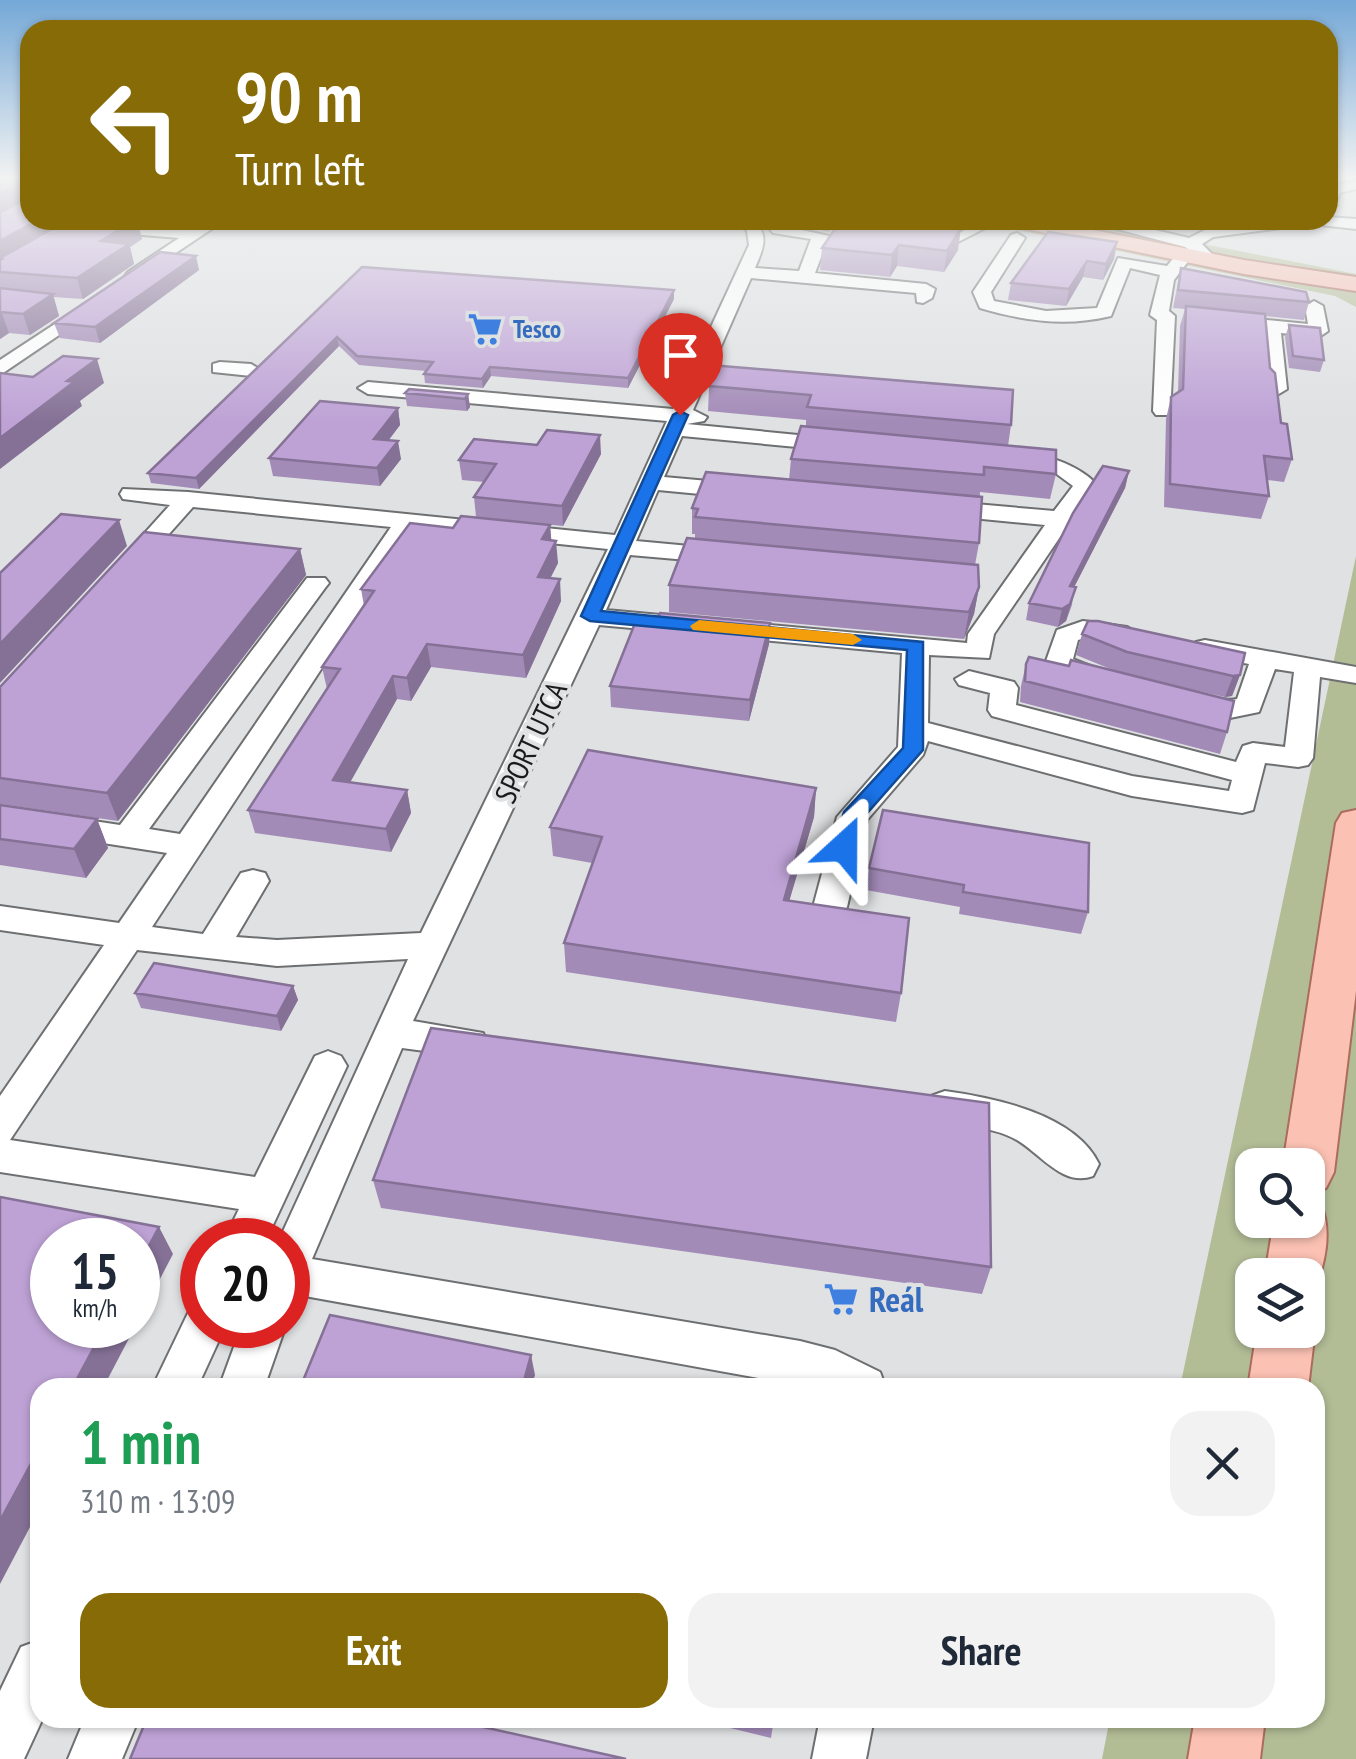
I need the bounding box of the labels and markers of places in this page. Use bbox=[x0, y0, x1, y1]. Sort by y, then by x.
supermarket icon: Tesco bbox=[466, 310, 504, 348]
place label: Tesco bbox=[513, 313, 561, 345]
pin bbox=[638, 313, 723, 416]
place label: Reál bbox=[869, 1276, 924, 1322]
supermarket icon: Reál bbox=[822, 1280, 860, 1318]

